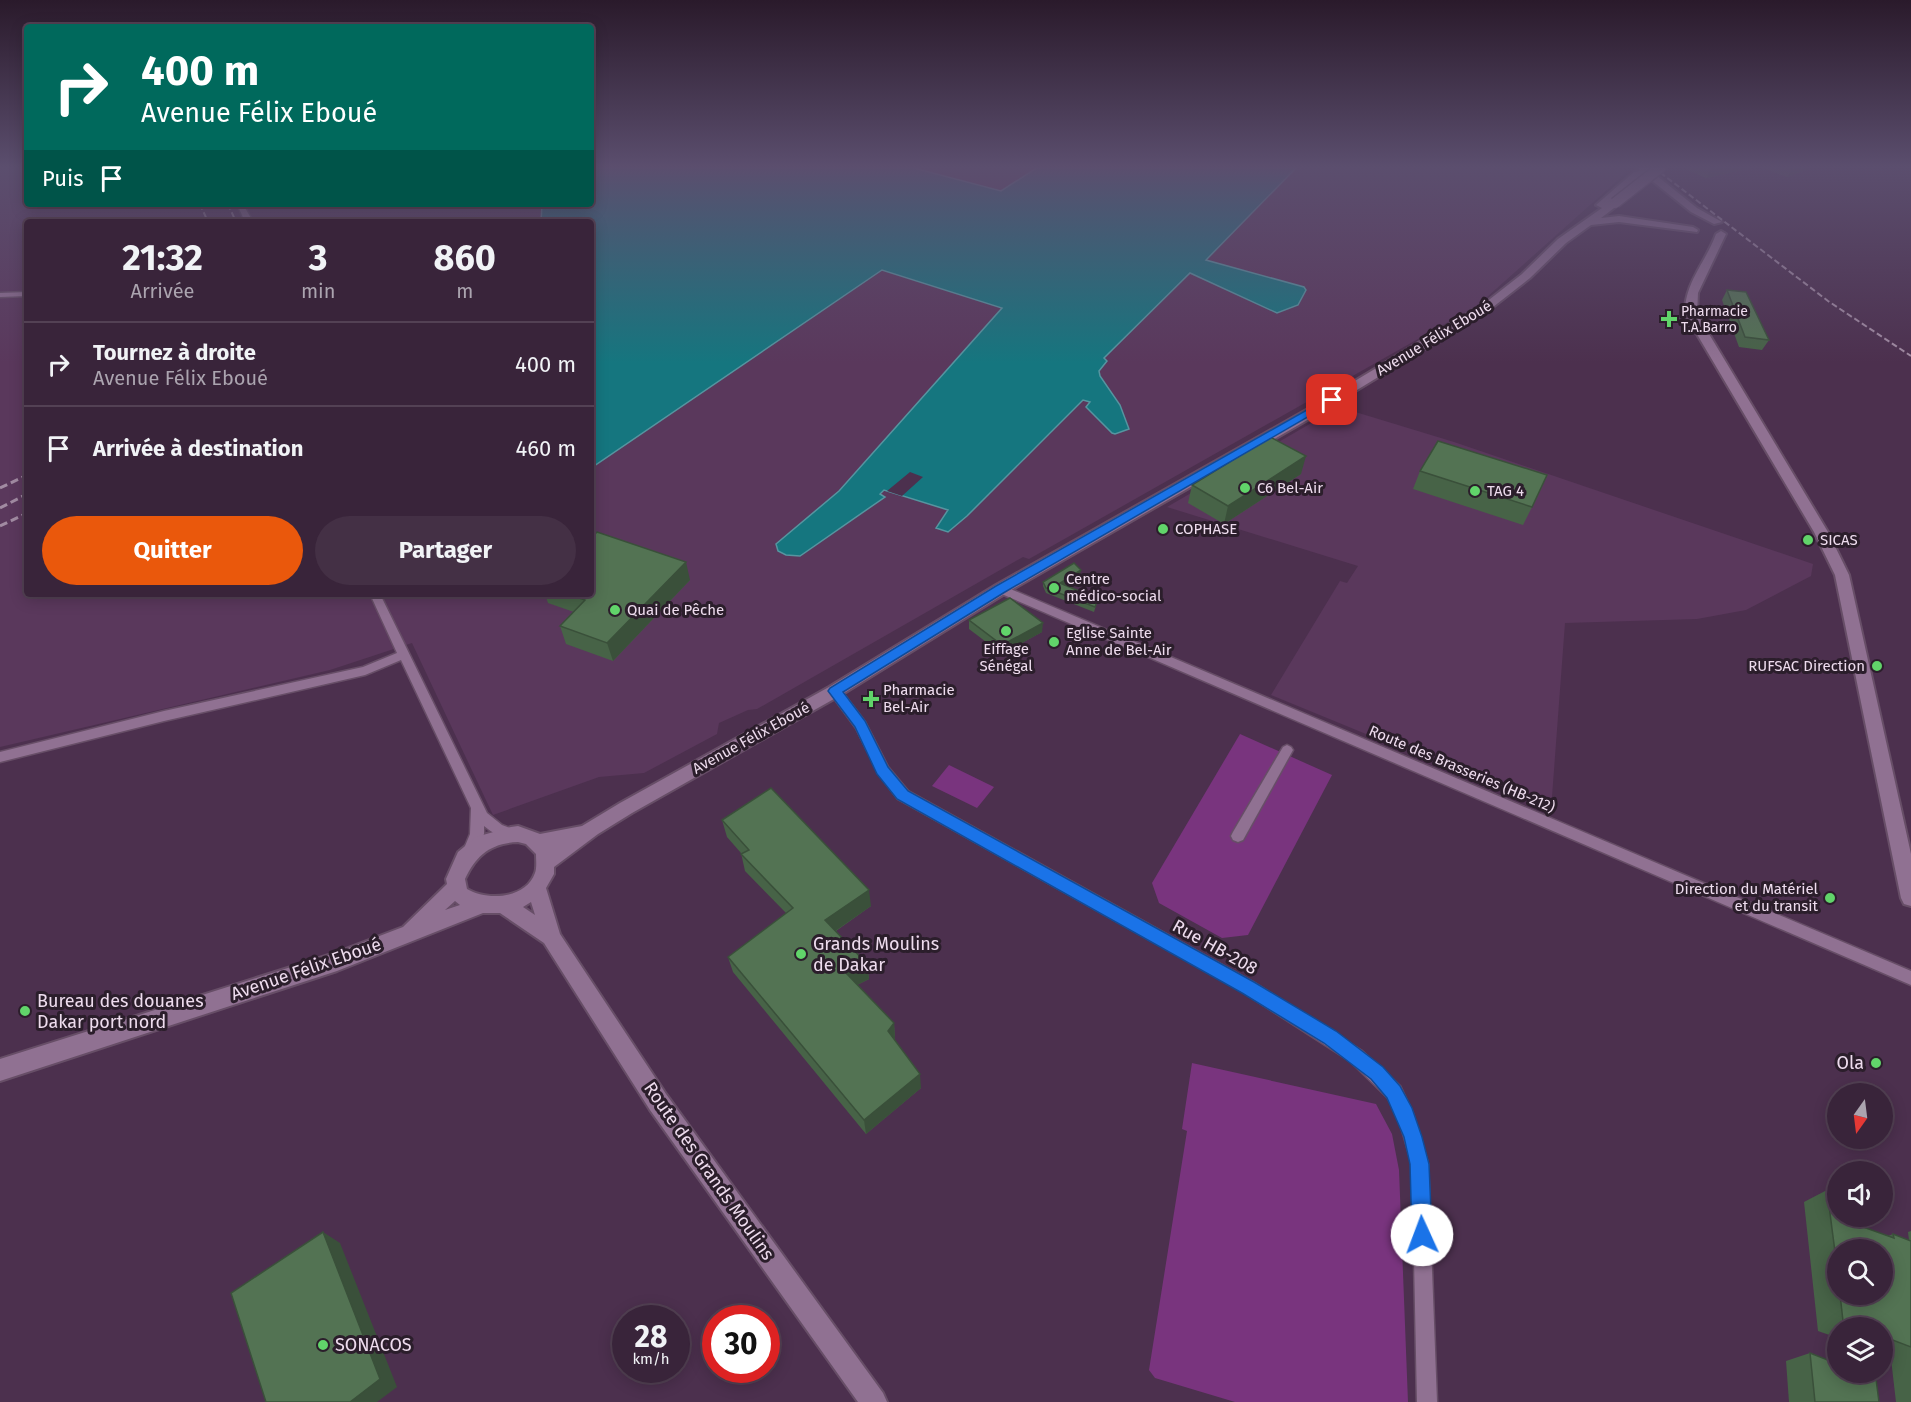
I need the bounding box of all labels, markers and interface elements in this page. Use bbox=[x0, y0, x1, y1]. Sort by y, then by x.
text: 400 m bbox=[141, 46, 259, 96]
icon: right bbox=[42, 48, 120, 126]
text: Avenue Félix Eboué bbox=[141, 97, 377, 129]
icon: arrive bbox=[95, 162, 128, 195]
text: Puis bbox=[42, 165, 83, 192]
text: 21:32 bbox=[122, 236, 203, 280]
text: 3 bbox=[309, 236, 328, 280]
text: 860 bbox=[434, 236, 496, 280]
text: Arrivée bbox=[130, 279, 195, 303]
text: min bbox=[301, 279, 335, 303]
text: m bbox=[456, 279, 473, 303]
street label: Avenue Félix Eboué bbox=[1373, 296, 1495, 380]
place label: Pharmacie T.A.Barro bbox=[1681, 303, 1748, 336]
marker: Pharmacie T.A.Barro bbox=[1662, 312, 1676, 326]
text: Tournez à droite bbox=[93, 339, 256, 366]
icon: right bbox=[42, 348, 75, 381]
text: 400 m bbox=[515, 351, 576, 378]
text: Avenue Félix Eboué bbox=[93, 366, 268, 390]
pin bbox=[1306, 374, 1357, 425]
icon: arrive bbox=[1315, 383, 1348, 416]
icon: arrive bbox=[42, 432, 75, 465]
text: Arrivée à destination bbox=[93, 435, 303, 462]
text: 460 m bbox=[516, 435, 576, 462]
place label: C6 Bel-Air bbox=[1257, 479, 1323, 497]
marker: C6 Bel-Air bbox=[1238, 481, 1252, 495]
place label: TAG 4 bbox=[1487, 482, 1524, 500]
marker: TAG 4 bbox=[1468, 484, 1482, 498]
button: Quitter bbox=[42, 516, 303, 585]
button: Partager bbox=[315, 516, 576, 585]
place label: COPHASE bbox=[1175, 520, 1237, 538]
marker: COPHASE bbox=[1156, 522, 1170, 536]
place label: SICAS bbox=[1820, 531, 1858, 549]
marker: SICAS bbox=[1801, 533, 1815, 547]
place label: Centre médico-social bbox=[1066, 570, 1162, 605]
marker: Centre médico-social bbox=[1047, 581, 1061, 595]
place label: Quai de Pêche bbox=[627, 601, 724, 619]
marker: Quai de Pêche bbox=[608, 603, 622, 617]
marker: Eiffage Sénégal bbox=[999, 624, 1013, 638]
place label: Eglise Sainte Anne de Bel-Air bbox=[1066, 624, 1172, 659]
marker: Eglise Sainte Anne de Bel-Air bbox=[1047, 635, 1061, 649]
place label: Eiffage Sénégal bbox=[979, 640, 1033, 675]
place label: RUFSAC Direction bbox=[1748, 657, 1865, 675]
marker: RUFSAC Direction bbox=[1870, 659, 1884, 673]
place label: Pharmacie Bel-Air bbox=[883, 681, 955, 716]
marker: Pharmacie Bel-Air bbox=[864, 692, 878, 706]
street label: Avenue Félix Eboué bbox=[689, 698, 813, 778]
street label: Route des Brasseries (HB-212) bbox=[1366, 722, 1558, 817]
place label: Direction du Matériel et du transit bbox=[1675, 880, 1819, 915]
marker: Direction du Matériel et du transit bbox=[1823, 891, 1837, 905]
street label: Rue HB-208 bbox=[1168, 915, 1262, 979]
street label: Avenue Félix Eboué bbox=[228, 933, 384, 1005]
place label: Grands Moulins de Dakar bbox=[813, 933, 939, 976]
marker: Grands Moulins de Dakar bbox=[794, 947, 808, 961]
place label: Bureau des douanes Dakar port nord bbox=[37, 990, 204, 1033]
marker: Bureau des douanes Dakar port nord bbox=[18, 1004, 32, 1018]
place label: Ola bbox=[1837, 1052, 1864, 1074]
marker: Ola bbox=[1869, 1056, 1883, 1070]
street label: Route des Grands Moulins bbox=[639, 1078, 779, 1264]
north arrow bbox=[1827, 1083, 1893, 1149]
map controls bbox=[1827, 1083, 1893, 1383]
button: sound bbox=[1827, 1161, 1893, 1227]
position arrow bbox=[1390, 1203, 1454, 1267]
button: search bbox=[1827, 1239, 1893, 1305]
speed limit sign: 30 bbox=[702, 1305, 780, 1383]
button: layers bbox=[1827, 1317, 1893, 1383]
text: 28 bbox=[635, 1319, 667, 1355]
place label: SONACOS bbox=[335, 1334, 412, 1356]
marker: SONACOS bbox=[316, 1338, 330, 1352]
text: km/h bbox=[632, 1350, 670, 1368]

